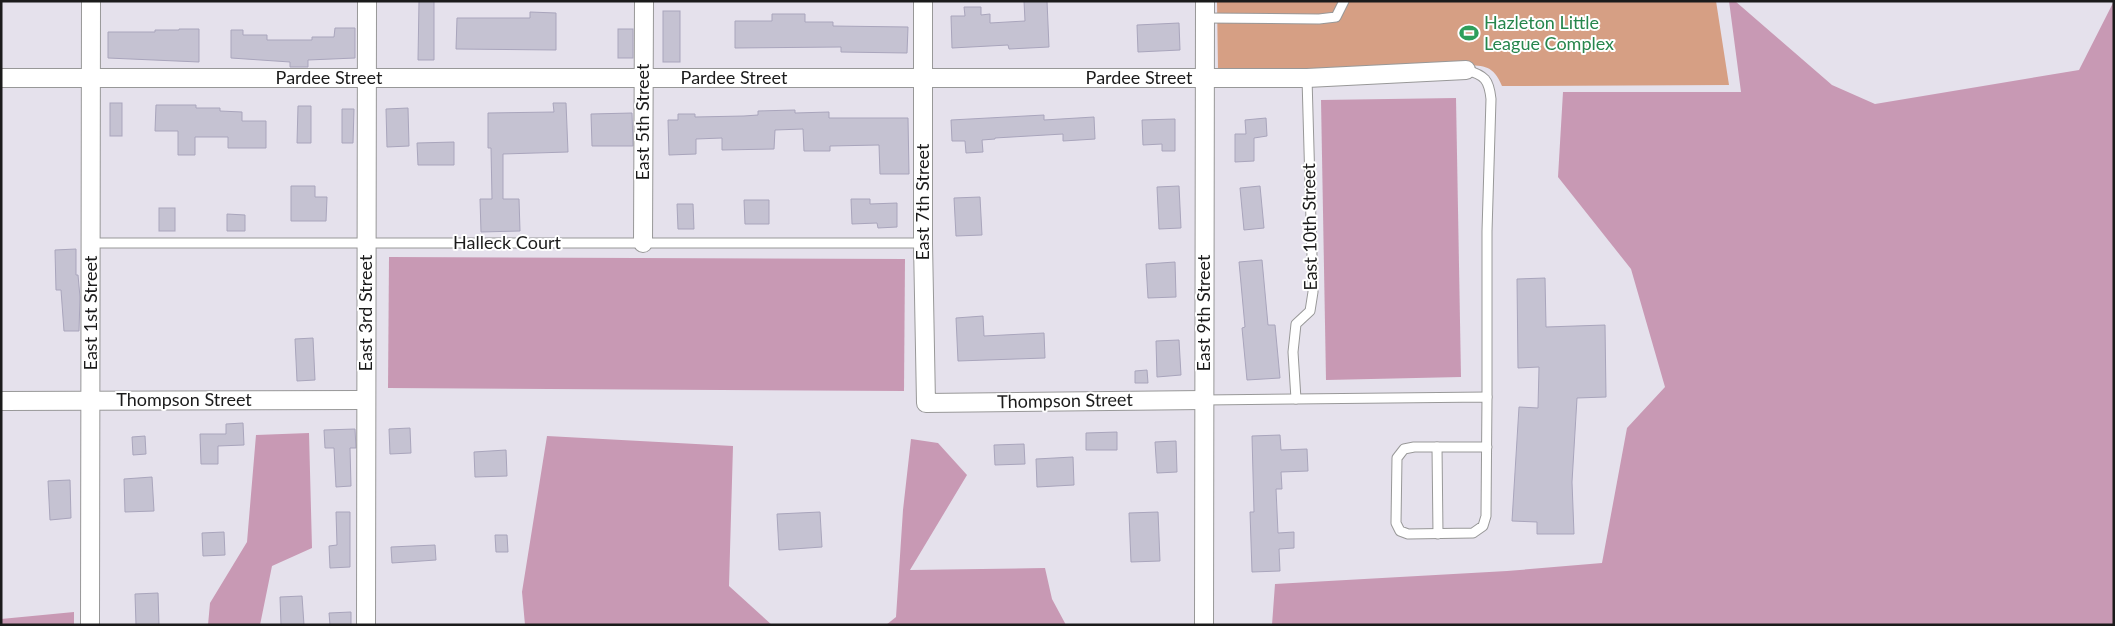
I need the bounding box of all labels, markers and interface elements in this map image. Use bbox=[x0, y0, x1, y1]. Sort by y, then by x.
place label: Hazleton Little League Complex bbox=[1484, 11, 1614, 54]
sports icon: Hazleton Little League Complex bbox=[1458, 22, 1480, 44]
street label: East 5th Street bbox=[631, 63, 653, 181]
street label: Pardee Street bbox=[276, 66, 383, 88]
street label: Pardee Street bbox=[681, 66, 788, 88]
street label: Pardee Street bbox=[1086, 66, 1193, 88]
street label: East 7th Street bbox=[911, 143, 933, 261]
street label: East 10th Street bbox=[1297, 163, 1321, 291]
street label: Halleck Court bbox=[453, 231, 561, 253]
street label: East 3rd Street bbox=[354, 254, 376, 371]
street label: East 9th Street bbox=[1192, 254, 1214, 372]
street label: East 1st Street bbox=[79, 255, 101, 370]
street label: Thompson Street bbox=[116, 388, 252, 410]
street label: Thompson Street bbox=[997, 388, 1134, 412]

